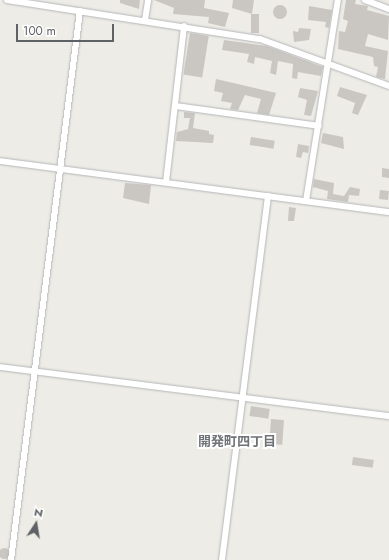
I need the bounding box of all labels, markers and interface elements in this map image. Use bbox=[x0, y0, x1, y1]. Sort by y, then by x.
scale bar bbox=[18, 16, 116, 42]
text: 100 m bbox=[23, 22, 56, 40]
district label: 開発町四丁目 bbox=[198, 434, 276, 450]
north arrow bbox=[16, 504, 56, 544]
text: N bbox=[33, 504, 44, 521]

